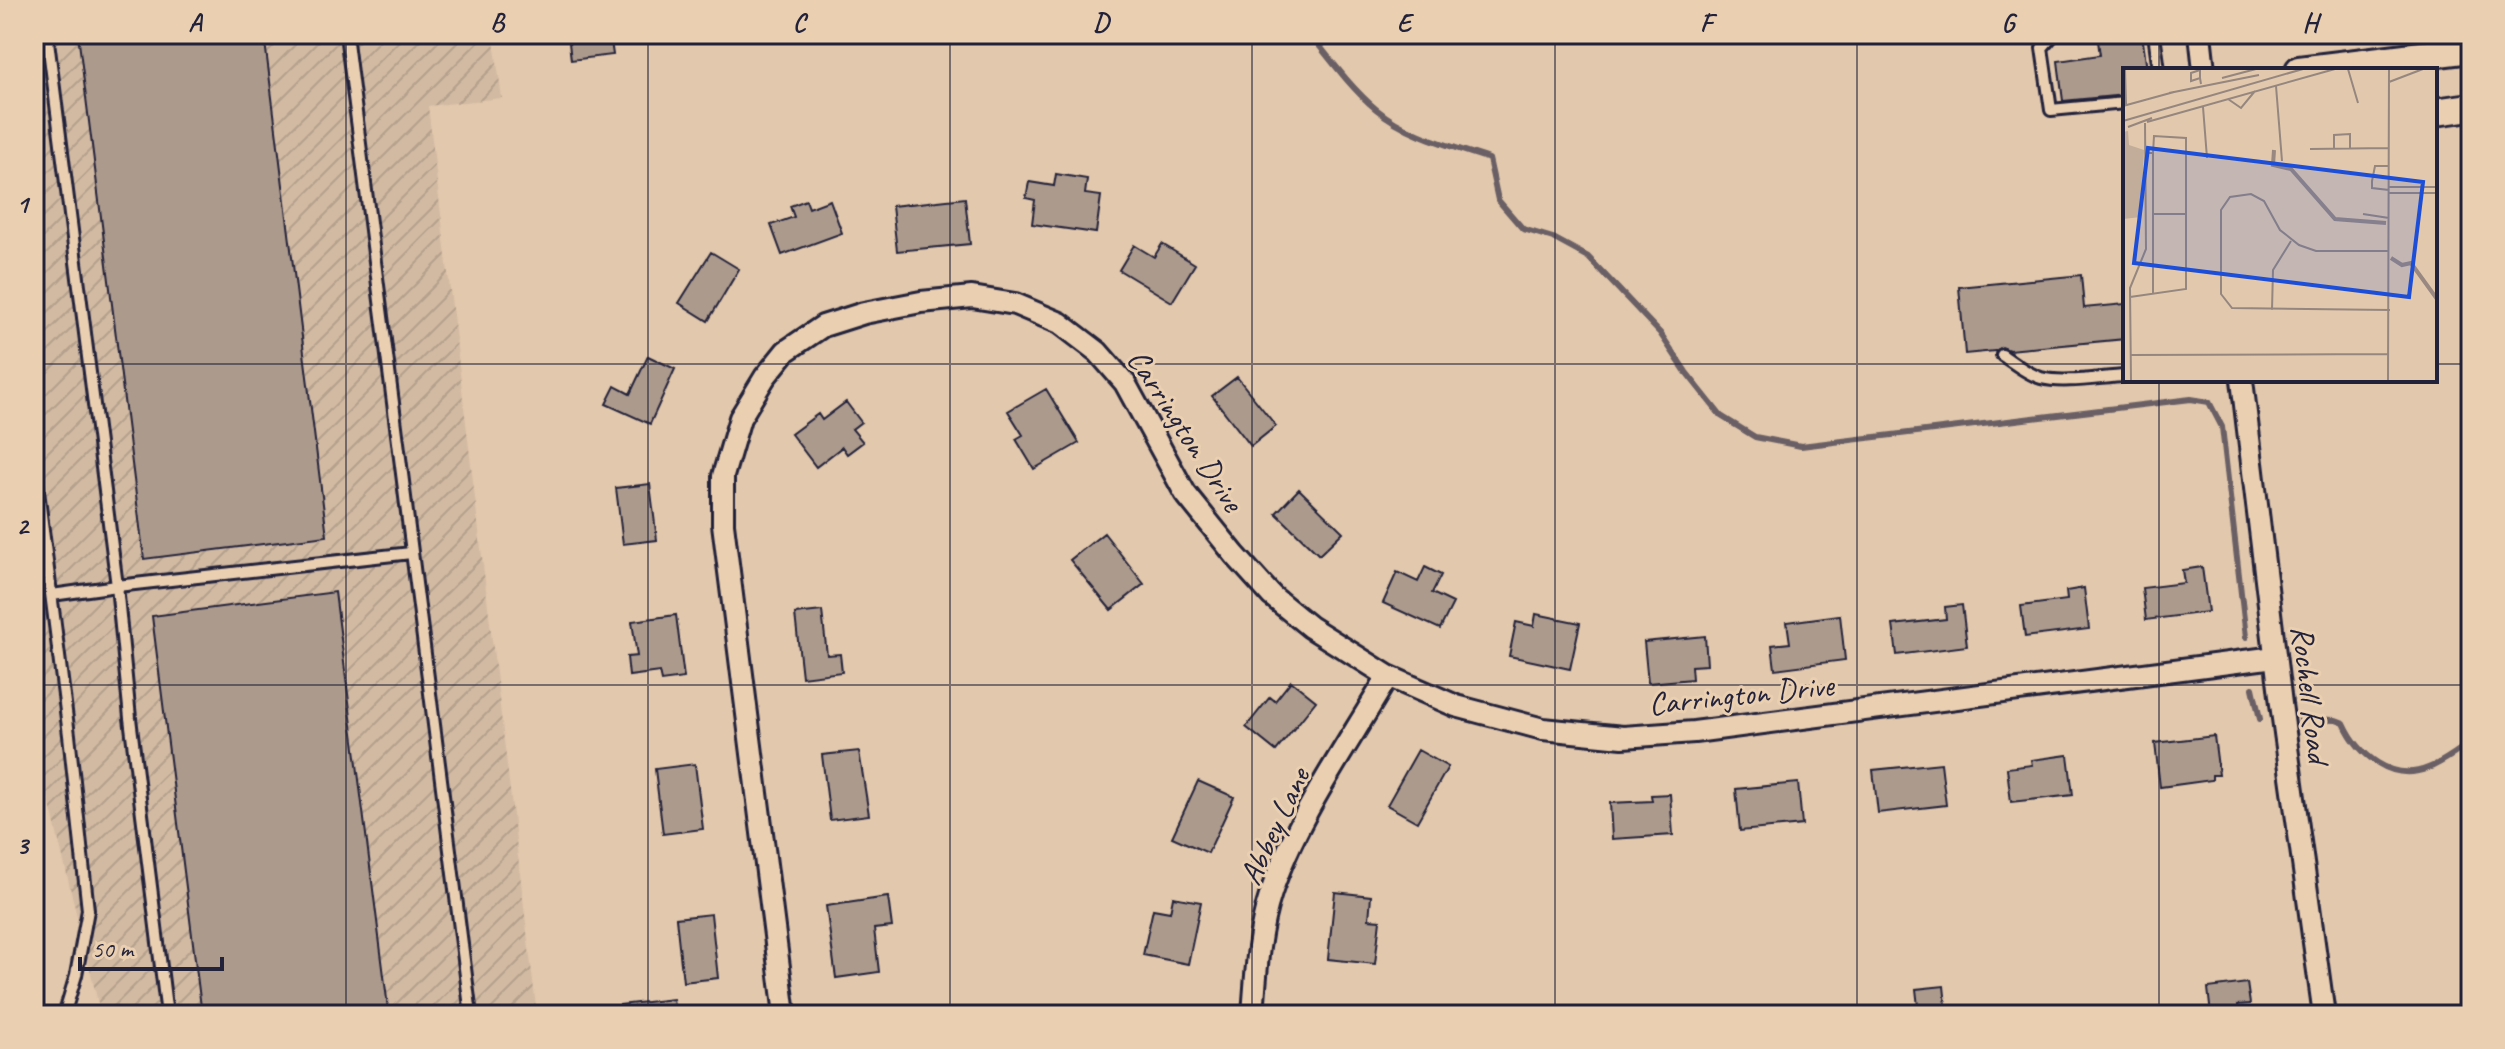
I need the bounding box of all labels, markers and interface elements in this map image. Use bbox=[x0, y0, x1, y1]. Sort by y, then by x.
text: A bbox=[188, 6, 203, 39]
text: B bbox=[490, 6, 506, 39]
text: C bbox=[793, 6, 809, 39]
text: D bbox=[1093, 6, 1111, 39]
text: E bbox=[1397, 6, 1415, 39]
text: F bbox=[1700, 6, 1718, 39]
text: G bbox=[2002, 6, 2018, 39]
text: H bbox=[2303, 6, 2323, 39]
inset map bbox=[2123, 68, 2437, 382]
text: 1 bbox=[16, 188, 31, 221]
street label: Carrington Drive bbox=[1118, 341, 1255, 521]
text: 2 bbox=[16, 509, 30, 542]
street label: Rochell Road bbox=[2282, 623, 2340, 770]
street label: Carrington Drive bbox=[1647, 664, 1838, 725]
street label: Abbey Lane bbox=[1230, 759, 1320, 891]
text: 3 bbox=[16, 829, 30, 862]
scale bar bbox=[80, 921, 222, 971]
text: 50 m bbox=[92, 934, 135, 964]

